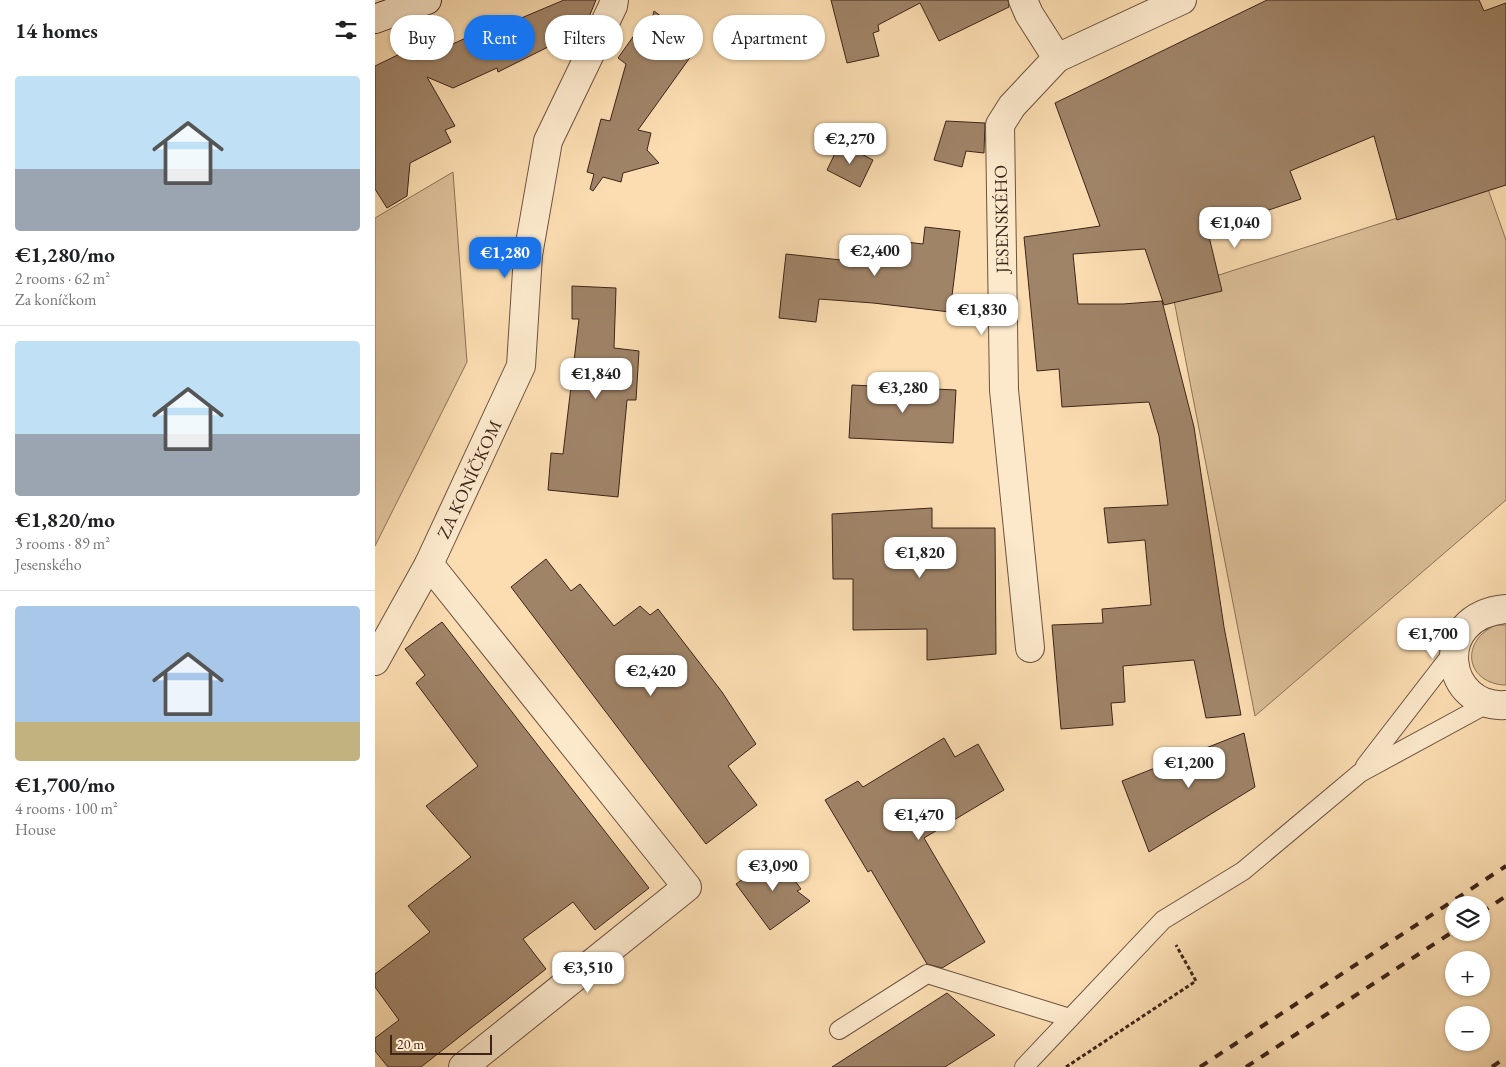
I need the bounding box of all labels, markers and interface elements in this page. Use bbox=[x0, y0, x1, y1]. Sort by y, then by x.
chip: Buy bbox=[390, 15, 454, 60]
chip: Rent bbox=[464, 15, 535, 60]
chip: Filters bbox=[545, 15, 623, 60]
chip: New bbox=[633, 15, 703, 60]
chip: Apartment bbox=[713, 15, 825, 60]
icon: filters bbox=[332, 16, 360, 44]
text: 14 homes bbox=[15, 17, 98, 44]
icon: home bbox=[143, 108, 233, 198]
pin: €2,270 bbox=[809, 122, 891, 165]
text: €2,270 bbox=[825, 128, 875, 149]
street label: JESENSKÉHO bbox=[989, 165, 1013, 275]
pin: €1,040 bbox=[1194, 206, 1276, 249]
text: €1,040 bbox=[1210, 212, 1260, 233]
pin: €2,400 bbox=[834, 234, 916, 277]
pin: €1,280 bbox=[464, 236, 546, 279]
text: €2,400 bbox=[850, 240, 900, 261]
text: €1,280/mo bbox=[15, 241, 115, 268]
text: €1,280 bbox=[480, 242, 530, 263]
text: 2 rooms · 62 m² bbox=[15, 268, 110, 289]
text: Za koníčkom bbox=[15, 289, 96, 310]
pin: €1,830 bbox=[941, 294, 1023, 336]
text: €1,830 bbox=[957, 299, 1007, 320]
pin: €1,840 bbox=[555, 358, 637, 400]
text: €1,840 bbox=[571, 363, 621, 384]
pin: €3,280 bbox=[862, 372, 944, 414]
icon: home bbox=[143, 374, 233, 464]
text: €3,280 bbox=[878, 377, 928, 398]
street label: ZA KONÍČKOM bbox=[431, 416, 507, 542]
text: €1,820/mo bbox=[15, 506, 115, 533]
text: 3 rooms · 89 m² bbox=[15, 533, 110, 554]
pin: €1,820 bbox=[879, 536, 961, 579]
text: €1,820 bbox=[895, 542, 945, 563]
text: Jesenského bbox=[15, 554, 82, 575]
pin: €1,700 bbox=[1392, 618, 1474, 660]
text: €1,700 bbox=[1408, 623, 1458, 644]
icon: home bbox=[143, 639, 233, 729]
pin: €2,420 bbox=[610, 654, 692, 697]
text: €2,420 bbox=[626, 660, 676, 681]
pin: €1,200 bbox=[1148, 746, 1230, 789]
text: €1,200 bbox=[1164, 752, 1214, 773]
text: €1,700/mo bbox=[15, 771, 115, 798]
text: 4 rooms · 100 m² bbox=[15, 798, 118, 819]
pin: €1,470 bbox=[878, 798, 960, 841]
text: €1,470 bbox=[894, 804, 944, 825]
text: House bbox=[15, 819, 56, 840]
pin: €3,090 bbox=[732, 850, 814, 892]
text: €3,090 bbox=[748, 855, 798, 876]
map controls bbox=[1445, 896, 1490, 1051]
button: layers bbox=[1445, 896, 1490, 941]
button: + bbox=[1445, 951, 1490, 996]
pin: €3,510 bbox=[547, 952, 629, 994]
text: €3,510 bbox=[563, 957, 613, 978]
button: − bbox=[1445, 1006, 1490, 1051]
scale bar bbox=[390, 1032, 493, 1055]
text: 20 m bbox=[397, 1035, 424, 1053]

